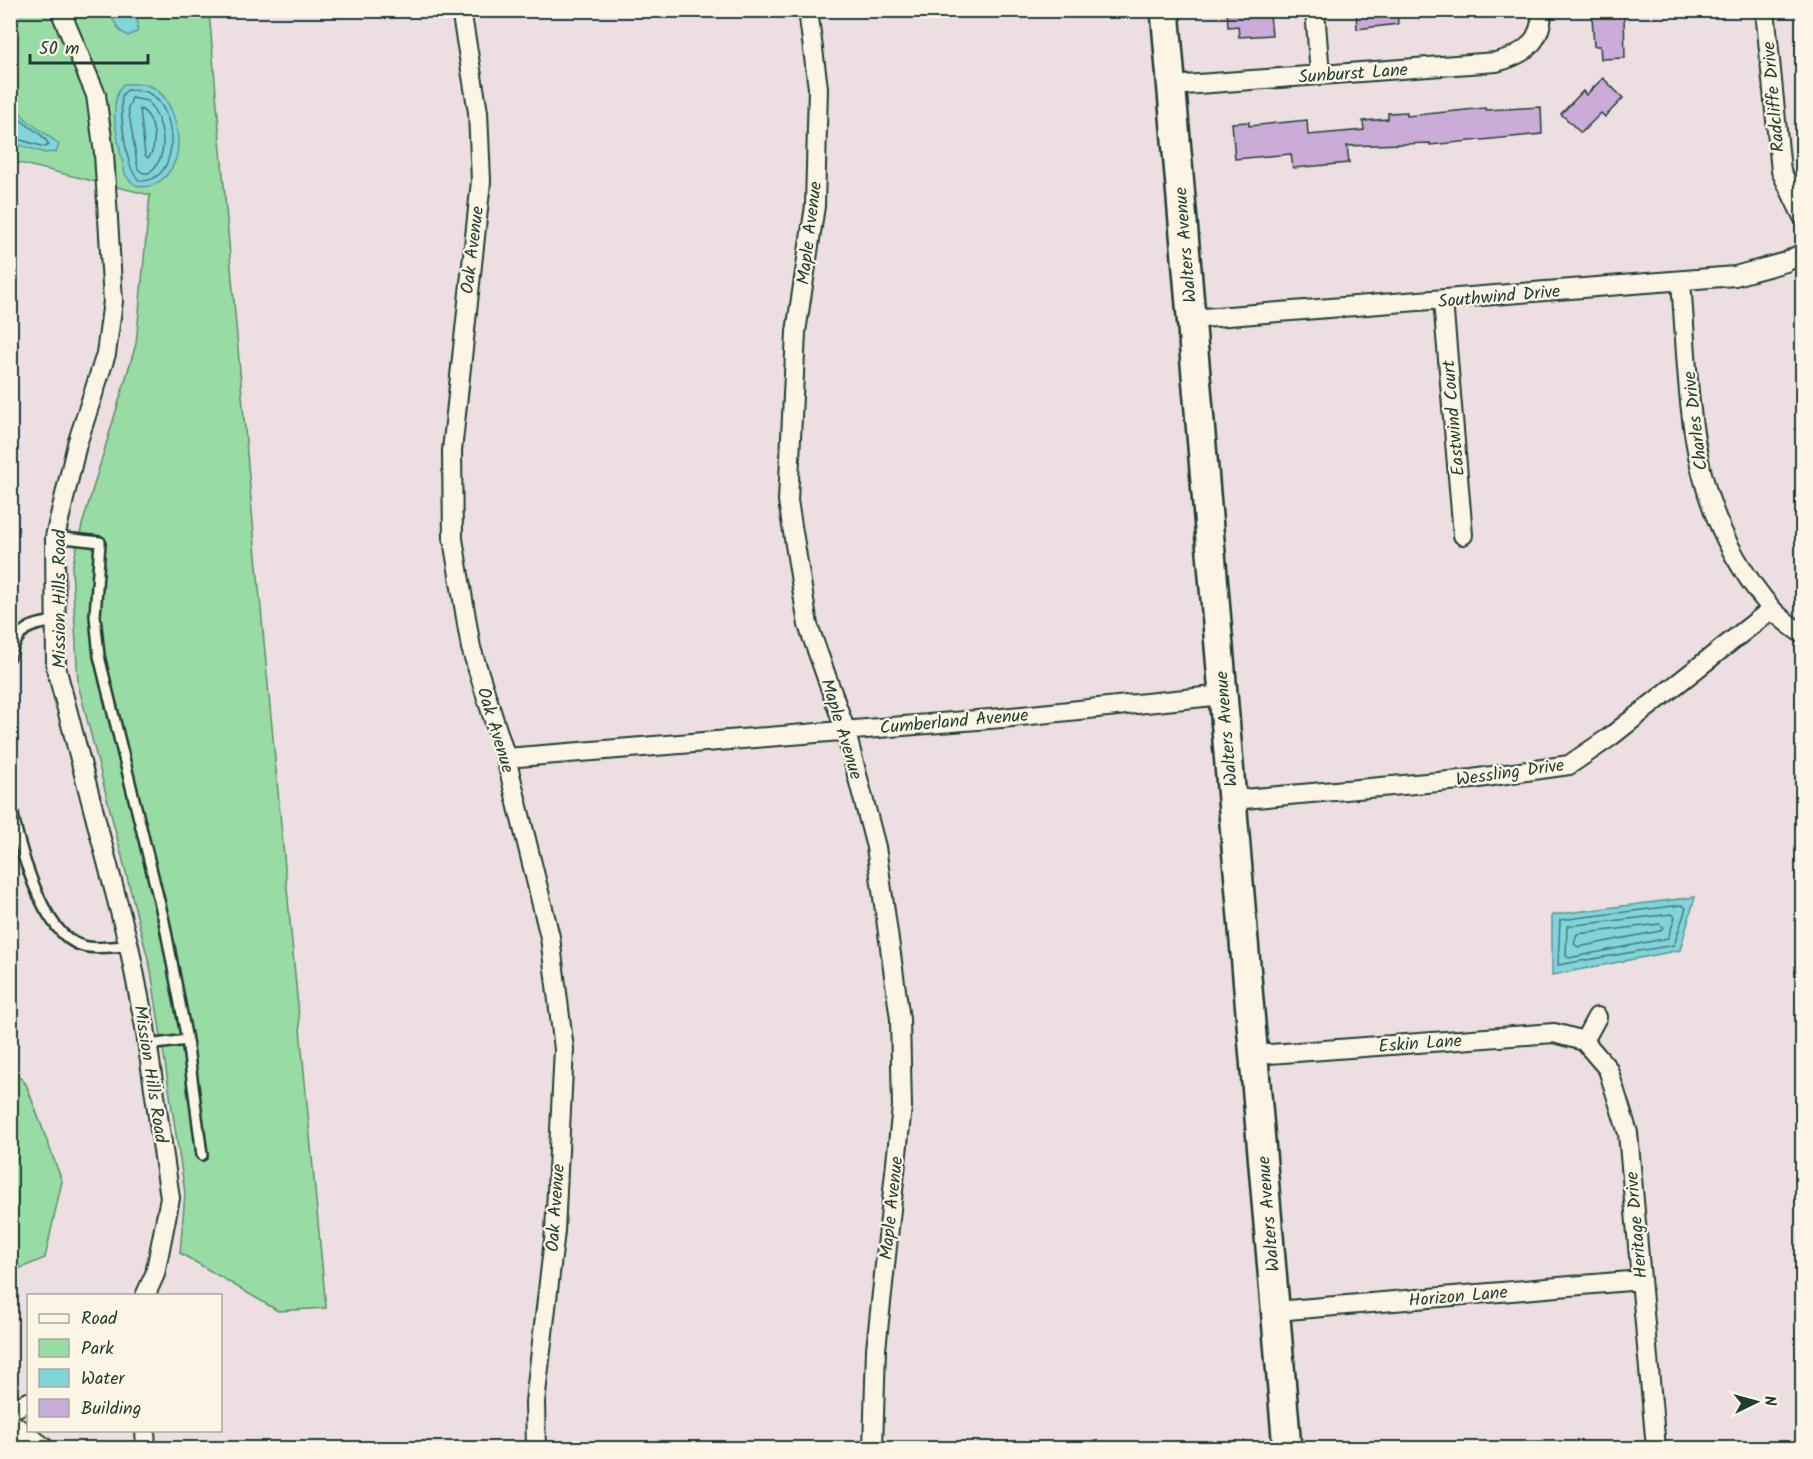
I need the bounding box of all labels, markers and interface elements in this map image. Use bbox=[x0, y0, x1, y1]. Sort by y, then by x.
scale bar bbox=[30, 27, 148, 65]
text: 50 m bbox=[39, 35, 79, 64]
street label: Radcliffe Drive bbox=[1755, 40, 1794, 153]
street label: Sunburst Lane bbox=[1297, 56, 1409, 93]
street label: Maple Avenue bbox=[790, 180, 831, 287]
street label: Walters Avenue bbox=[1167, 186, 1206, 304]
street label: Oak Avenue bbox=[454, 205, 493, 296]
street label: Southwind Drive bbox=[1437, 278, 1562, 317]
street label: Eastwind Court bbox=[1435, 358, 1474, 477]
street label: Charles Drive bbox=[1676, 370, 1717, 472]
street label: Mission Hills Road bbox=[46, 528, 75, 669]
street label: Walters Avenue bbox=[1208, 670, 1247, 788]
street label: Maple Avenue bbox=[812, 675, 870, 783]
street label: Oak Avenue bbox=[468, 684, 521, 777]
street label: Cumberland Avenue bbox=[879, 702, 1030, 743]
street label: Wessling Drive bbox=[1454, 752, 1566, 795]
street label: Mission Hills Road bbox=[124, 1003, 175, 1146]
street label: Eskin Lane bbox=[1377, 1027, 1463, 1062]
street label: Maple Avenue bbox=[873, 1155, 912, 1261]
street label: Walters Avenue bbox=[1250, 1155, 1289, 1273]
street label: Oak Avenue bbox=[539, 1163, 574, 1253]
street label: Heritage Drive bbox=[1618, 1170, 1657, 1280]
street label: Horizon Lane bbox=[1407, 1279, 1509, 1316]
legend bbox=[27, 1294, 222, 1432]
text: Road bbox=[81, 1305, 118, 1334]
text: Park bbox=[81, 1335, 114, 1364]
text: Water bbox=[81, 1365, 126, 1394]
north arrow bbox=[1726, 1372, 1786, 1432]
text: Building bbox=[81, 1395, 141, 1424]
text: N bbox=[1757, 1395, 1782, 1407]

